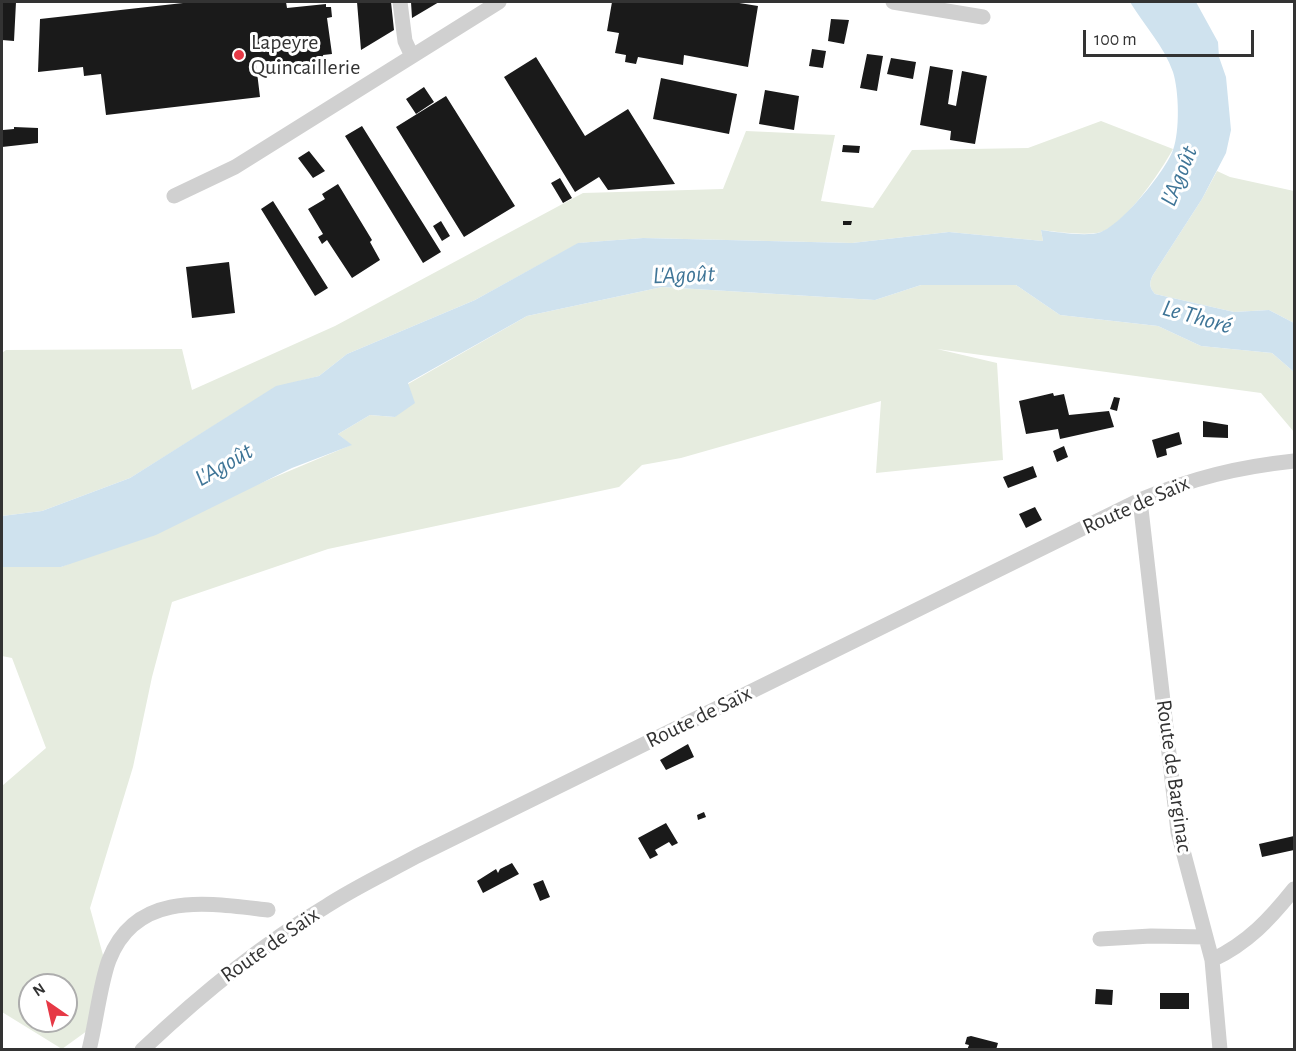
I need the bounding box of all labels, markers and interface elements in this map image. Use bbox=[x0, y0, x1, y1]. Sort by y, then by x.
scale bar bbox=[1086, 18, 1257, 56]
place label: Lapeyre Quincaillerie bbox=[251, 29, 360, 80]
text: 100 m bbox=[1094, 31, 1137, 49]
marker: Lapeyre Quincaillerie bbox=[232, 48, 246, 62]
water label: L'Agoût bbox=[1154, 142, 1204, 210]
water label: L'Agoût bbox=[652, 260, 716, 290]
water label: Le Thoré bbox=[1159, 293, 1235, 341]
water label: L'Agoût bbox=[190, 437, 258, 493]
street label: Route de Saïx bbox=[1079, 470, 1193, 540]
street label: Route de Saïx bbox=[642, 680, 756, 754]
street label: Route de Barginac bbox=[1150, 698, 1198, 854]
street label: Route de Saïx bbox=[216, 901, 324, 989]
north arrow bbox=[18, 973, 78, 1033]
text: N bbox=[30, 980, 48, 999]

